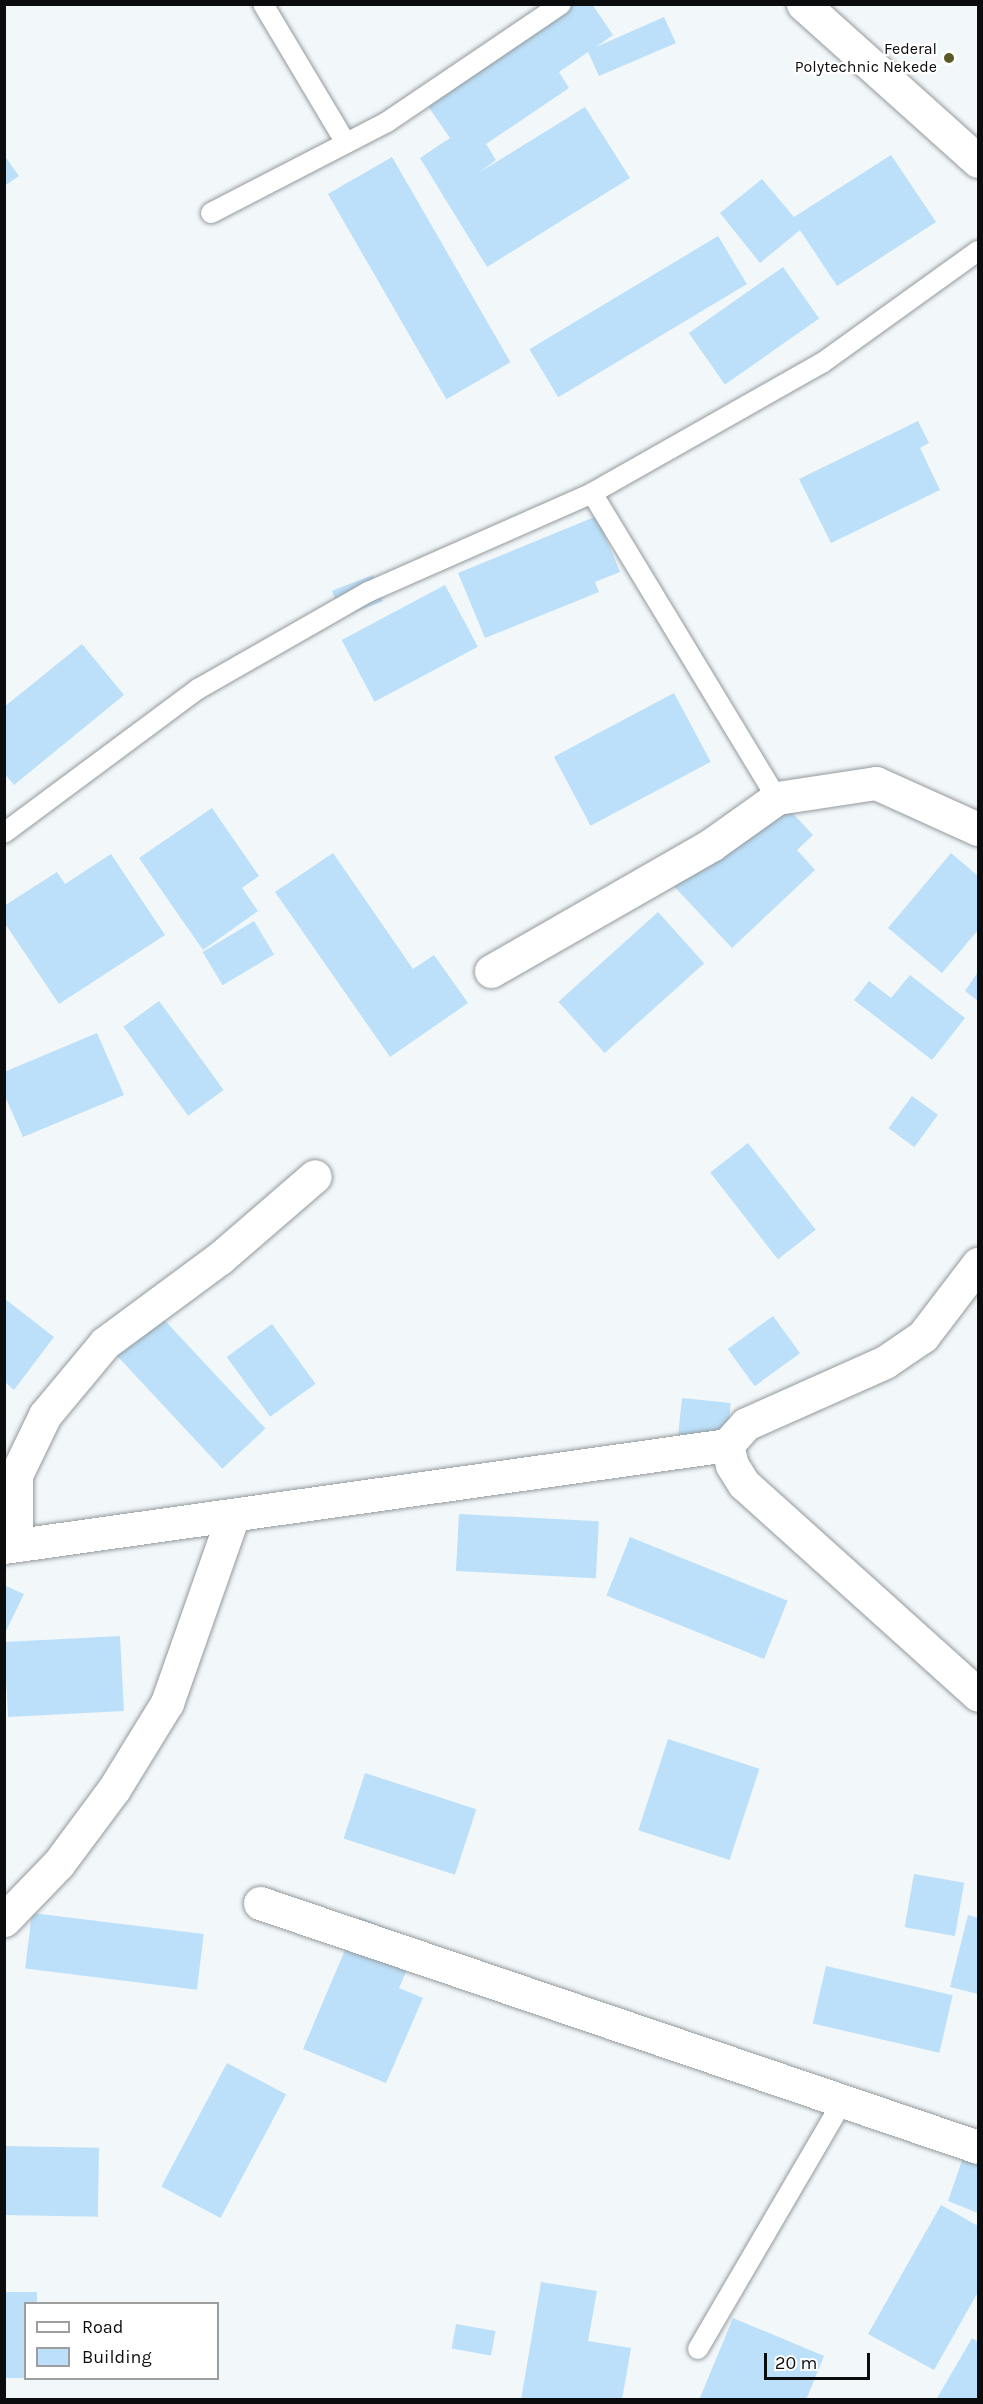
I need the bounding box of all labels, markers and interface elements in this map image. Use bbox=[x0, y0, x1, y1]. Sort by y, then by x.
place label: Federal Polytechnic Nekede bbox=[795, 39, 937, 77]
marker: Federal Polytechnic Nekede bbox=[942, 51, 956, 65]
legend bbox=[24, 2302, 219, 2380]
text: Road bbox=[82, 2316, 123, 2338]
scale bar bbox=[767, 2341, 874, 2379]
text: Building bbox=[82, 2346, 152, 2368]
text: 20 m bbox=[775, 2352, 817, 2374]

